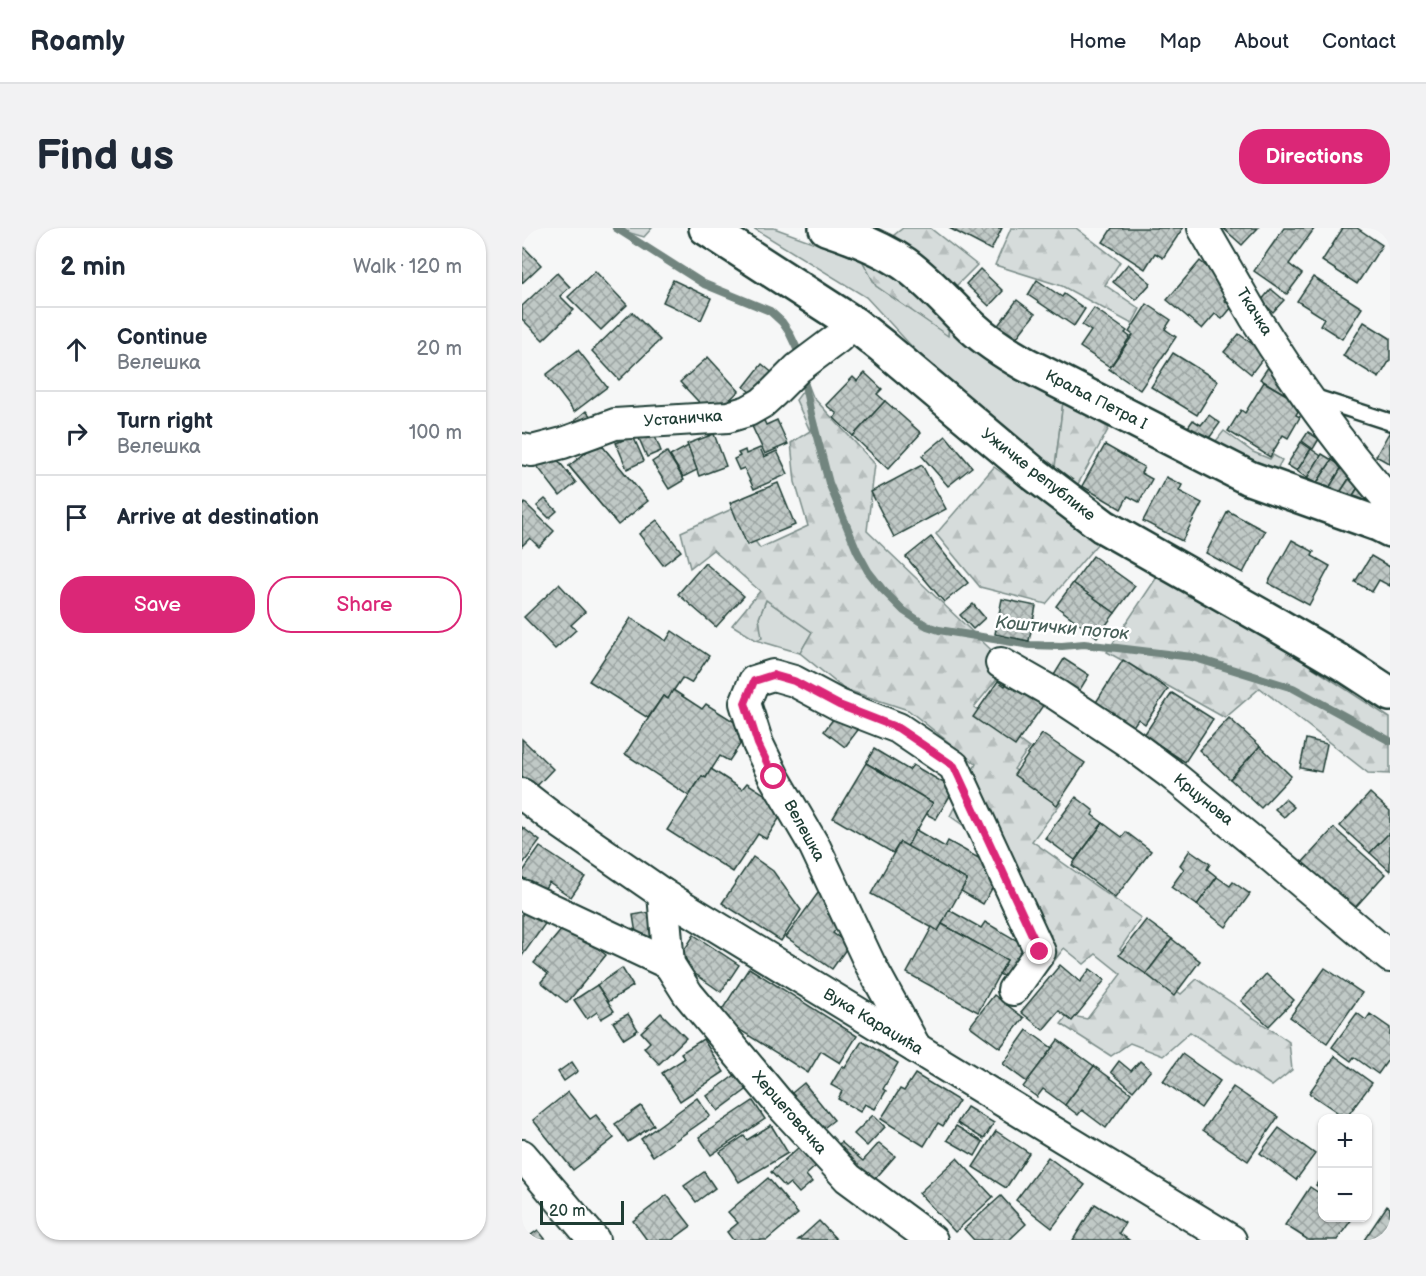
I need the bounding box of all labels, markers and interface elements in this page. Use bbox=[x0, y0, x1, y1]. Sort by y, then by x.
text: Roamly bbox=[30, 25, 125, 58]
text: Home bbox=[1069, 29, 1126, 54]
text: Map bbox=[1159, 29, 1201, 54]
text: About bbox=[1234, 29, 1289, 54]
text: Contact bbox=[1322, 29, 1396, 54]
button: Directions bbox=[1239, 129, 1390, 184]
text: Find us bbox=[36, 131, 174, 182]
text: 2 min bbox=[60, 252, 126, 283]
text: Walk · 120 m bbox=[353, 255, 462, 279]
street label: Ткачка bbox=[1232, 285, 1276, 340]
text: Continue bbox=[117, 324, 207, 351]
icon: ahead bbox=[60, 333, 93, 366]
text: 20 m bbox=[417, 337, 462, 361]
text: Велешка bbox=[117, 351, 201, 375]
street label: Краља Петра I bbox=[1042, 366, 1150, 434]
street label: Устаничка bbox=[643, 407, 724, 431]
text: Turn right bbox=[117, 408, 213, 435]
icon: right bbox=[60, 417, 93, 450]
text: 100 m bbox=[409, 421, 462, 445]
street label: Ужичке републике bbox=[977, 425, 1099, 525]
text: Велешка bbox=[117, 435, 201, 459]
icon: arrive bbox=[60, 501, 93, 534]
text: Arrive at destination bbox=[117, 504, 319, 531]
button: Save bbox=[60, 576, 255, 633]
button: Share bbox=[267, 576, 462, 633]
water label: Коштички поток bbox=[994, 612, 1130, 644]
route start bbox=[760, 763, 786, 789]
street label: Крцунова bbox=[1169, 770, 1237, 830]
street label: Велешка bbox=[779, 797, 829, 865]
route end bbox=[1026, 938, 1052, 964]
street label: Вука Караџића bbox=[820, 985, 927, 1060]
street label: Херцеговачка bbox=[748, 1068, 831, 1159]
map controls bbox=[1318, 1114, 1372, 1222]
button: + bbox=[1318, 1114, 1372, 1168]
button: − bbox=[1318, 1168, 1372, 1222]
scale bar bbox=[540, 1198, 624, 1226]
text: 20 m bbox=[549, 1202, 585, 1221]

